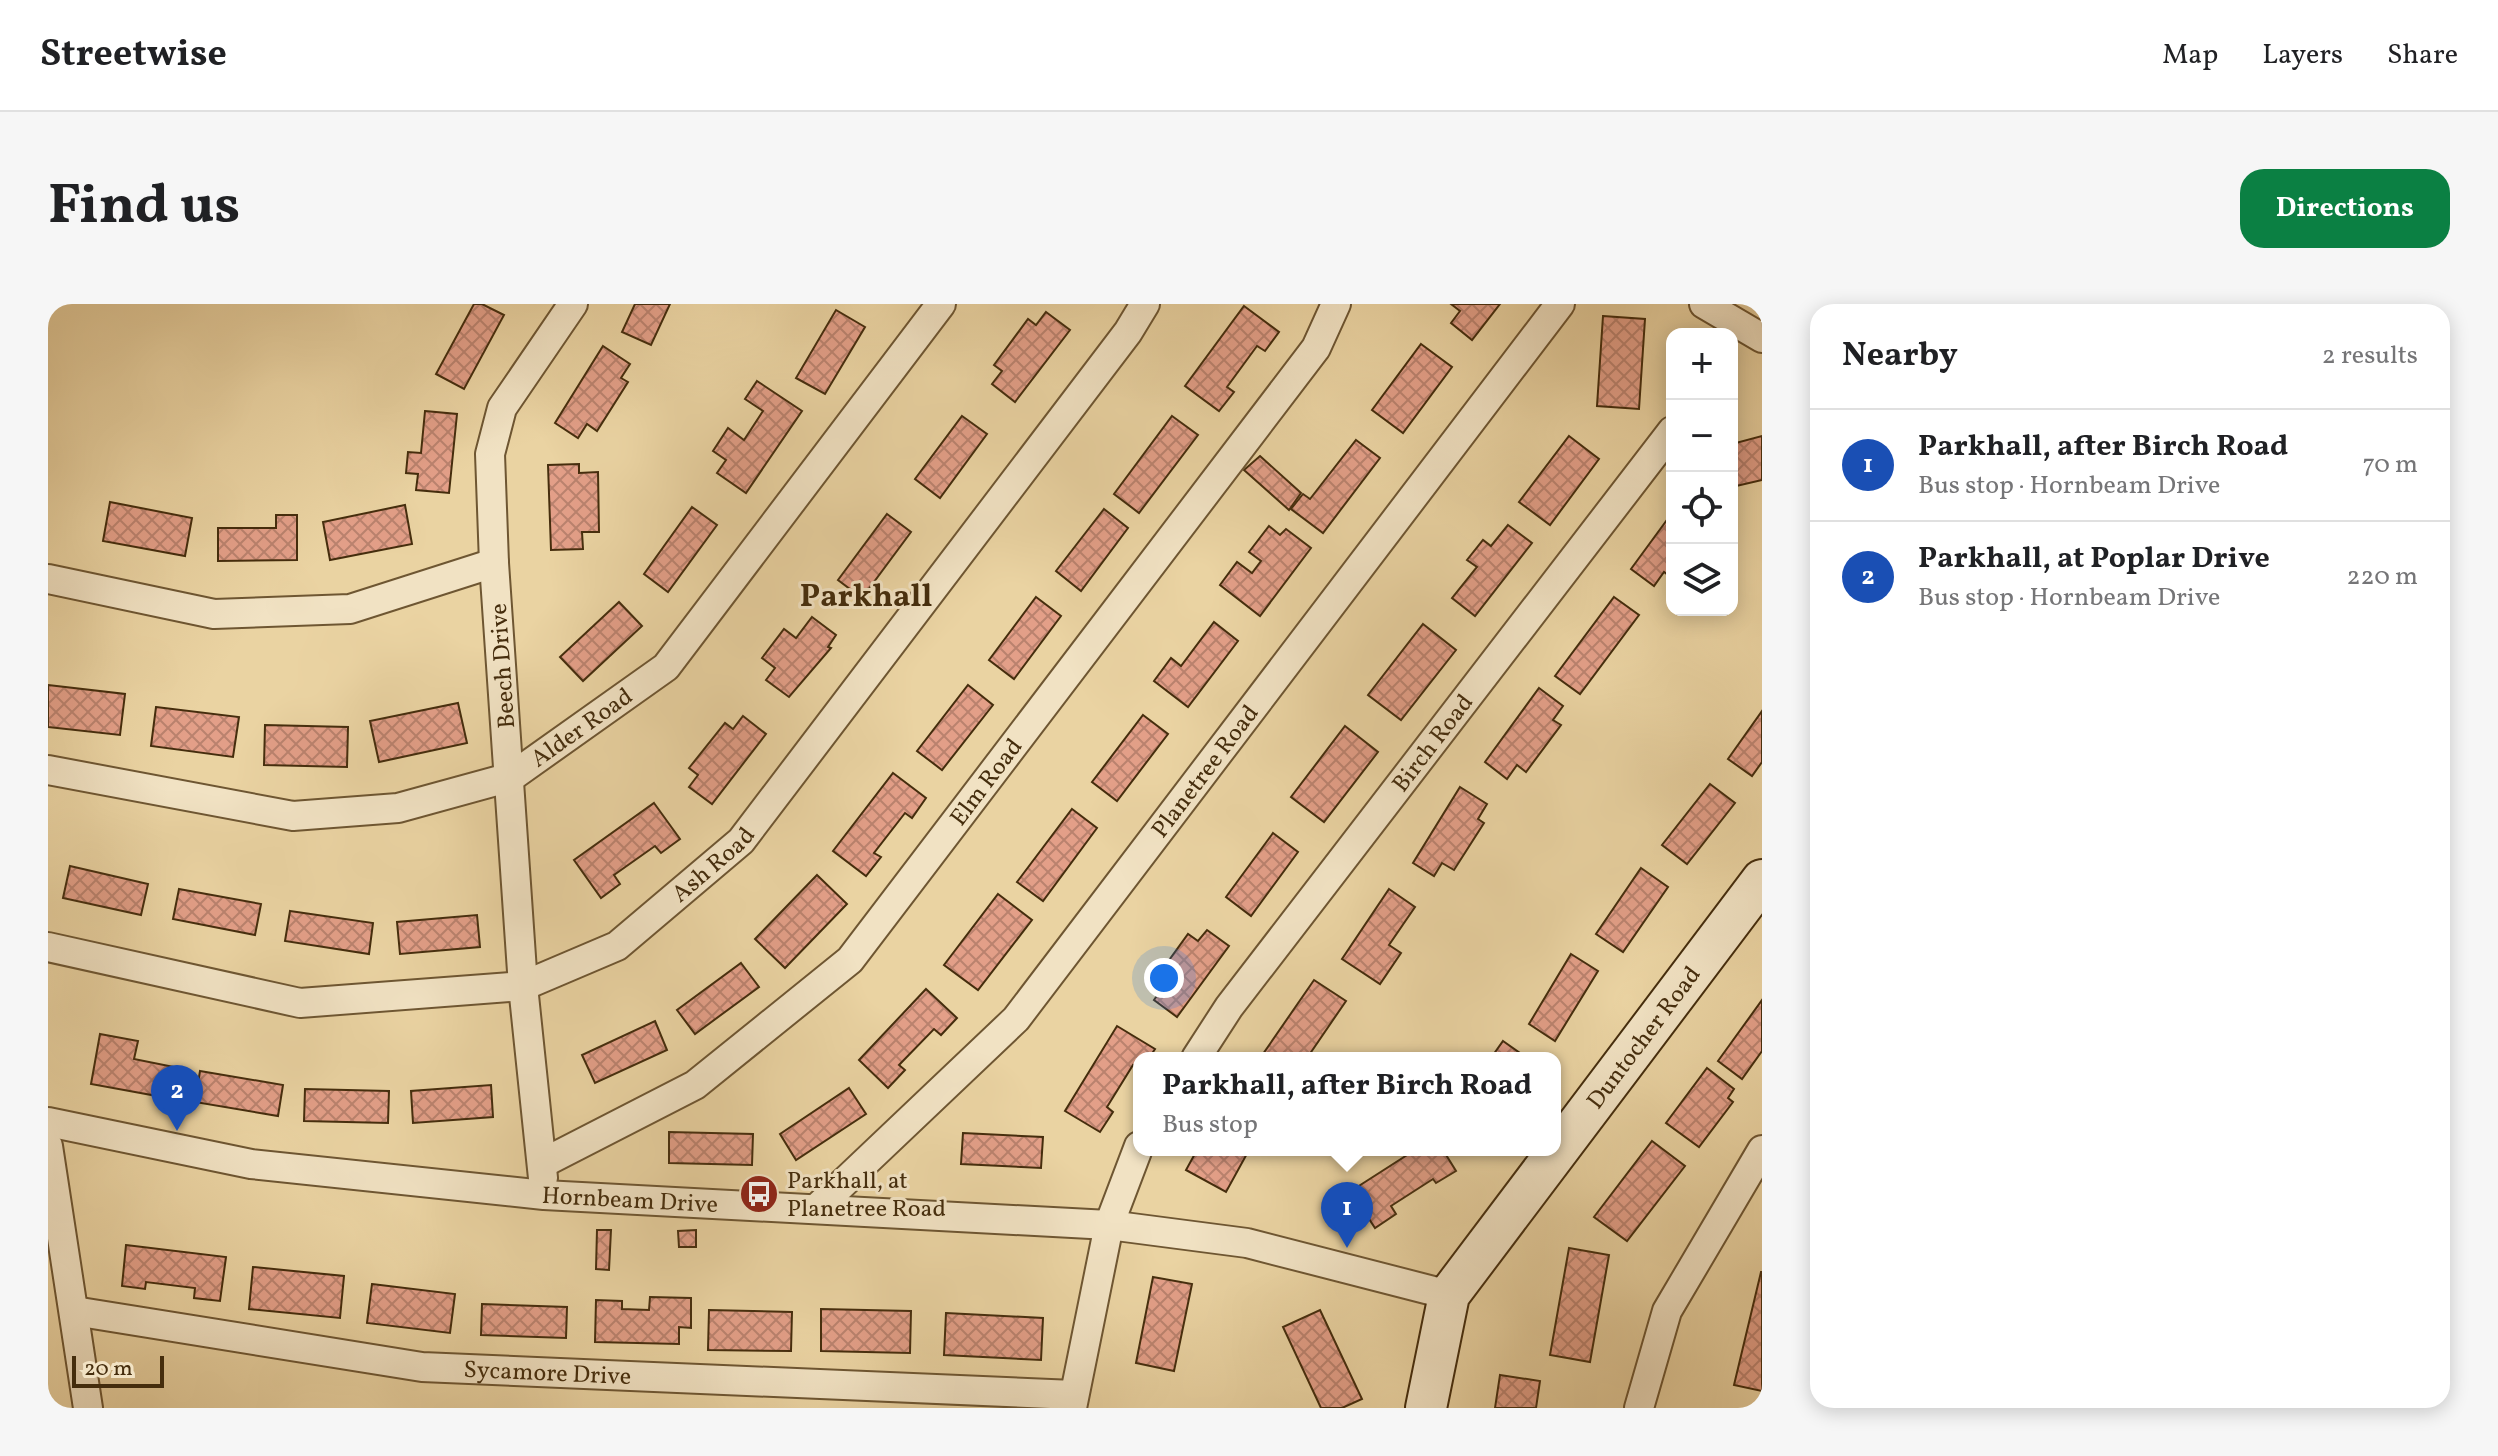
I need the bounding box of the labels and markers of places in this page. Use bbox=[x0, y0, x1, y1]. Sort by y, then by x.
pin: 2 bbox=[151, 1065, 203, 1131]
place label: Parkhall, at Planetree Road bbox=[787, 1165, 946, 1227]
bus stop icon: Parkhall, at Planetree Road bbox=[738, 1173, 780, 1215]
pin: 1 bbox=[1321, 1182, 1373, 1248]

